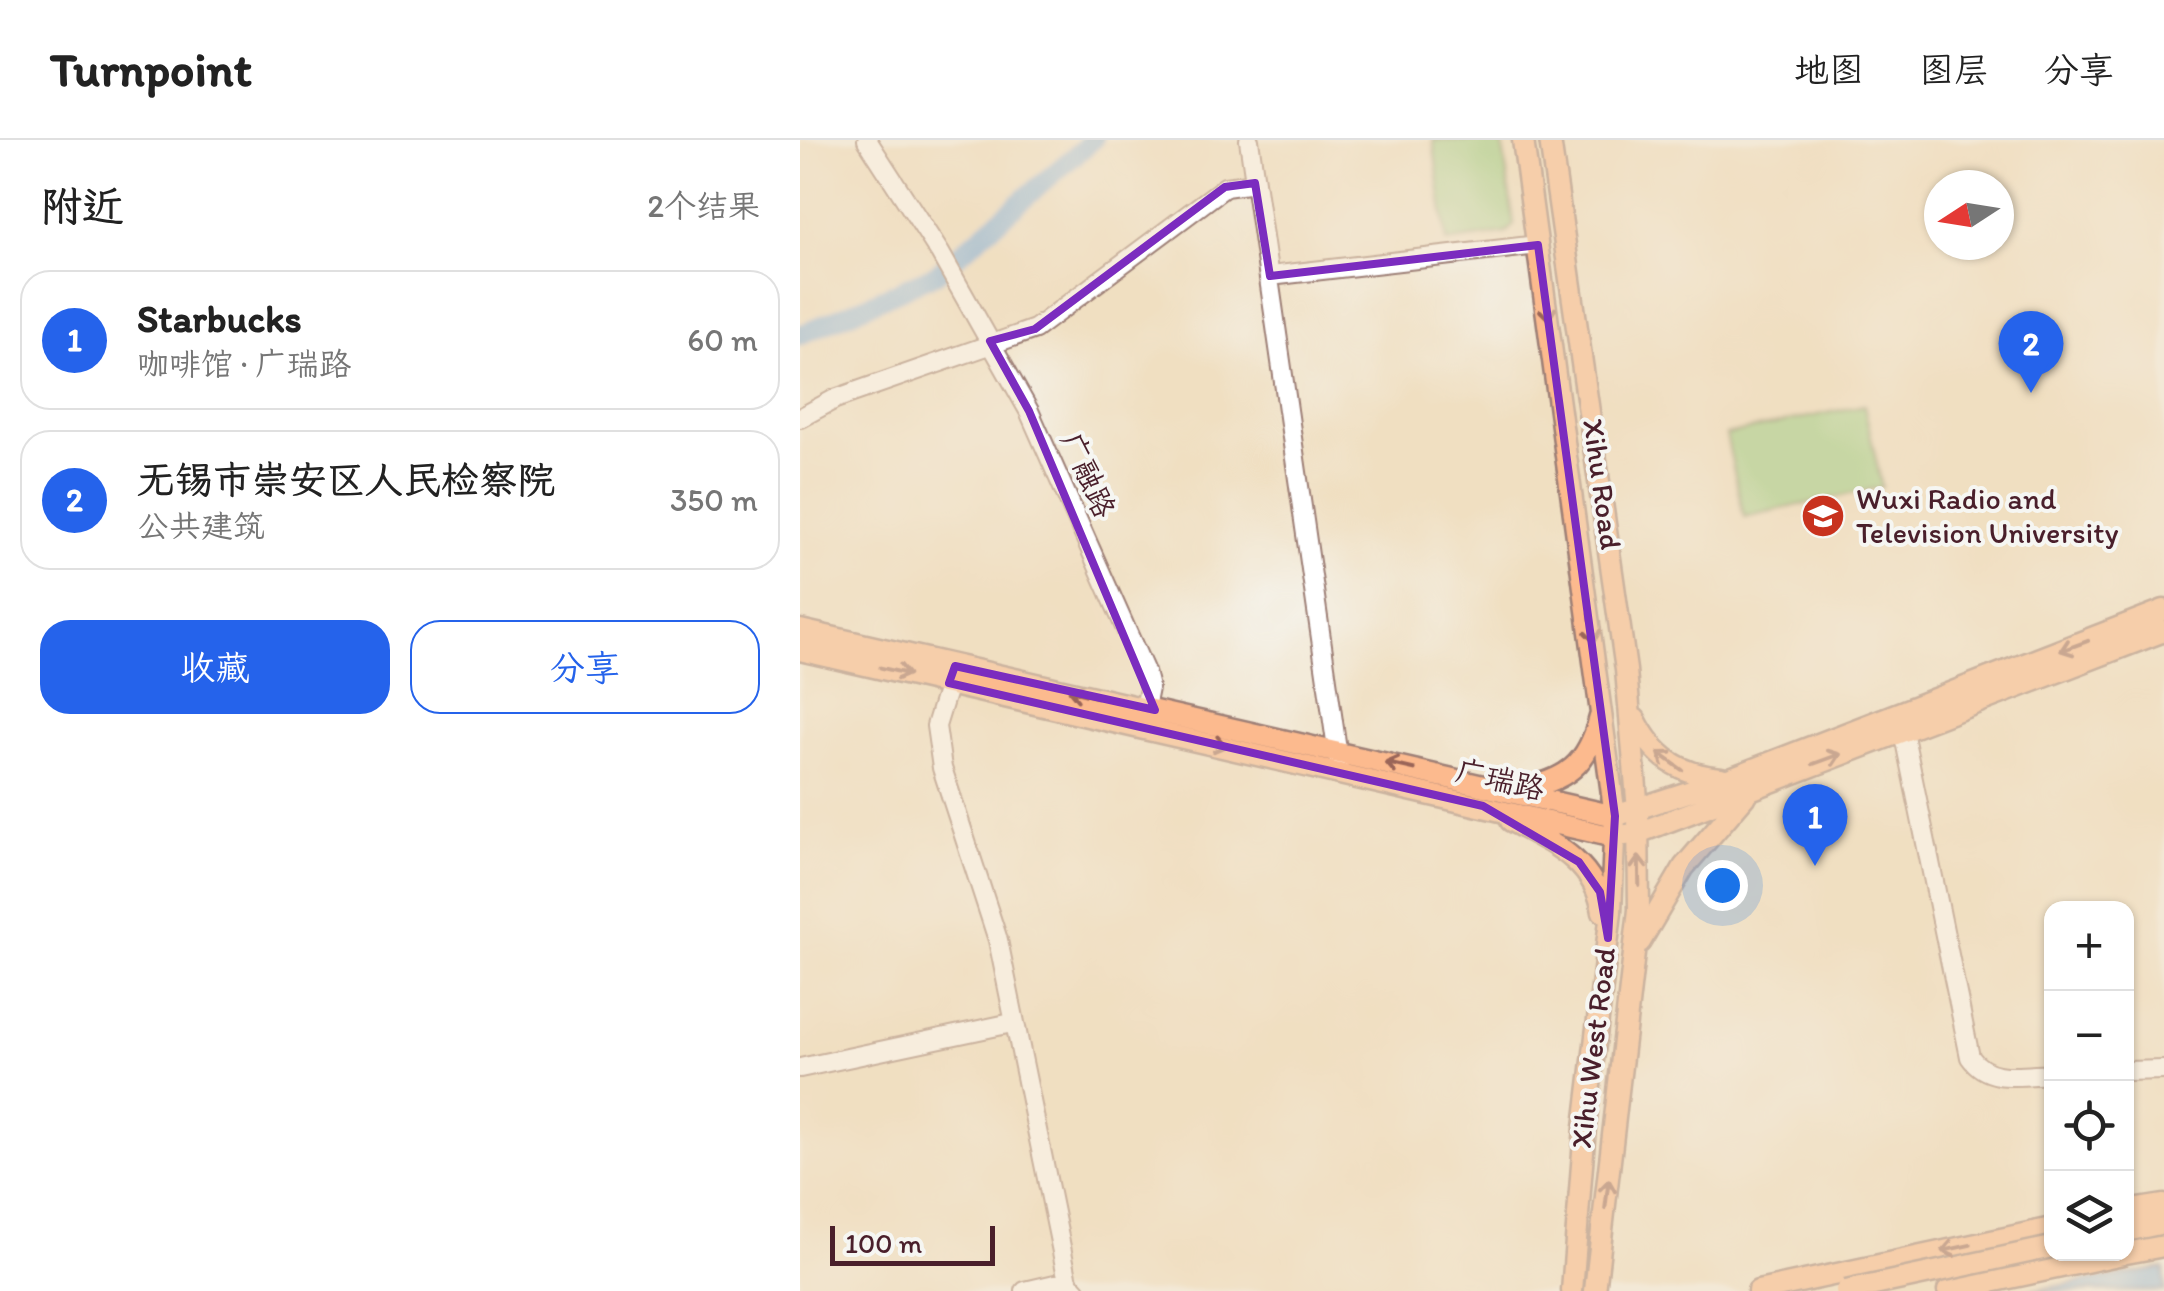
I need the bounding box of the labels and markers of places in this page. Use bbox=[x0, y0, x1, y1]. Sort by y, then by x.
pin: 2 bbox=[1998, 310, 2064, 393]
place label: Wuxi Radio and Television University bbox=[1856, 480, 2119, 551]
school or university icon: Wuxi Radio and Television University bbox=[1800, 493, 1846, 539]
pin: 1 bbox=[1782, 784, 1848, 866]

